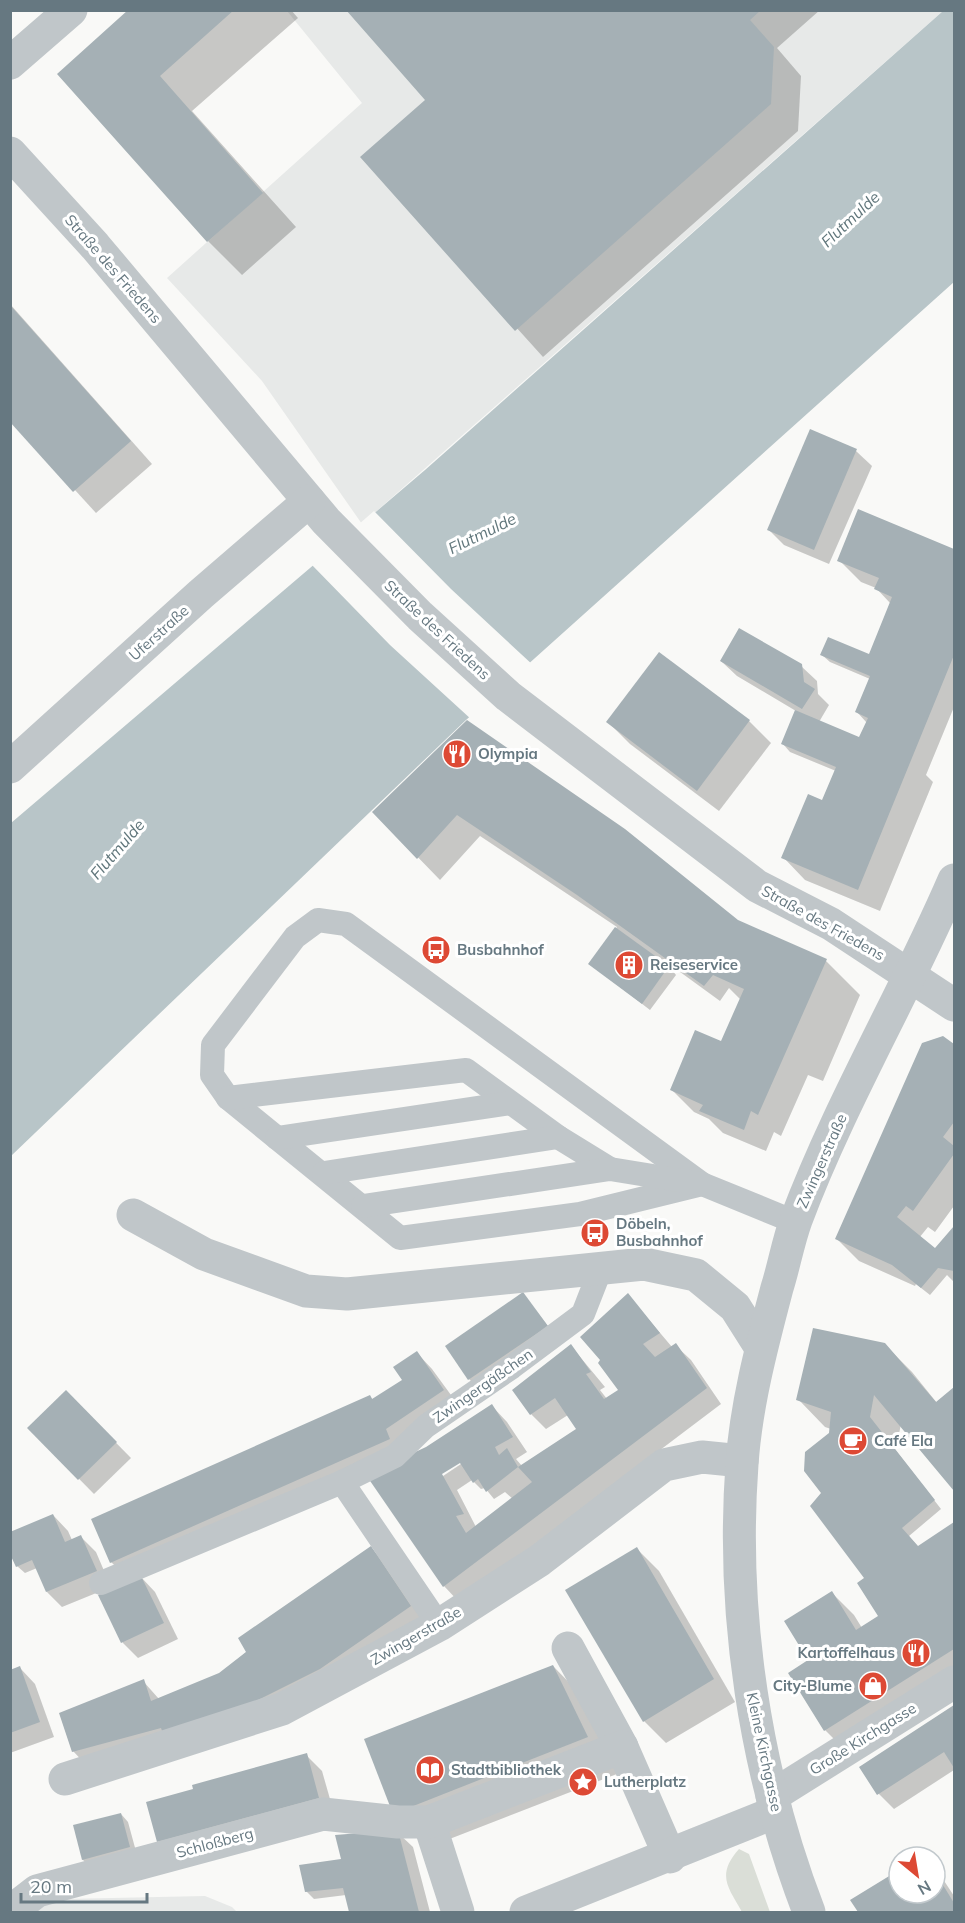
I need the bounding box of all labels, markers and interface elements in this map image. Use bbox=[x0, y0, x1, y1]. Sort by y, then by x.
water label: Flutmulde bbox=[816, 187, 884, 251]
street label: Straße des Friedens bbox=[61, 210, 166, 327]
water label: Flutmulde bbox=[445, 508, 519, 558]
street label: Straße des Friedens bbox=[380, 576, 494, 684]
street label: Uferstraße bbox=[125, 601, 193, 664]
restaurant icon: Olympia bbox=[441, 738, 473, 770]
place label: Olympia bbox=[478, 744, 538, 763]
water label: Flutmulde bbox=[85, 815, 149, 883]
street label: Straße des Friedens bbox=[758, 881, 888, 964]
bus stop icon: Busbahnhof bbox=[420, 934, 452, 966]
place label: Busbahnhof bbox=[457, 940, 544, 959]
building icon: Reiseservice bbox=[613, 949, 645, 981]
place label: Reiseservice bbox=[650, 955, 738, 974]
street label: Zwingerstraße bbox=[792, 1111, 851, 1211]
place label: Döbeln, Busbahnhof bbox=[616, 1214, 703, 1250]
bus stop icon: Döbeln, Busbahnhof bbox=[579, 1217, 611, 1249]
street label: Zwingergäßchen bbox=[429, 1344, 536, 1427]
cafe icon: Café Ela bbox=[837, 1425, 869, 1457]
place label: Café Ela bbox=[874, 1431, 933, 1450]
street label: Zwingerstraße bbox=[367, 1602, 464, 1669]
restaurant icon: Kartoffelhaus bbox=[900, 1637, 932, 1669]
place label: Kartoffelhaus bbox=[798, 1643, 895, 1662]
shop icon: City-Blume bbox=[857, 1670, 889, 1702]
place label: City-Blume bbox=[773, 1676, 852, 1695]
street label: Kleine Kirchgasse bbox=[743, 1691, 786, 1813]
street label: Große Kirchgasse bbox=[806, 1698, 920, 1779]
library icon: Stadtbibliothek bbox=[414, 1754, 446, 1786]
place label: Stadtbibliothek bbox=[451, 1760, 562, 1779]
place icon: Lutherplatz bbox=[567, 1766, 599, 1798]
place label: Lutherplatz bbox=[604, 1772, 686, 1791]
street label: Schloßberg bbox=[174, 1823, 255, 1862]
north arrow bbox=[887, 1845, 947, 1905]
scale bar bbox=[21, 1866, 147, 1904]
text: 20 m bbox=[30, 1875, 72, 1898]
text: N bbox=[914, 1876, 935, 1900]

